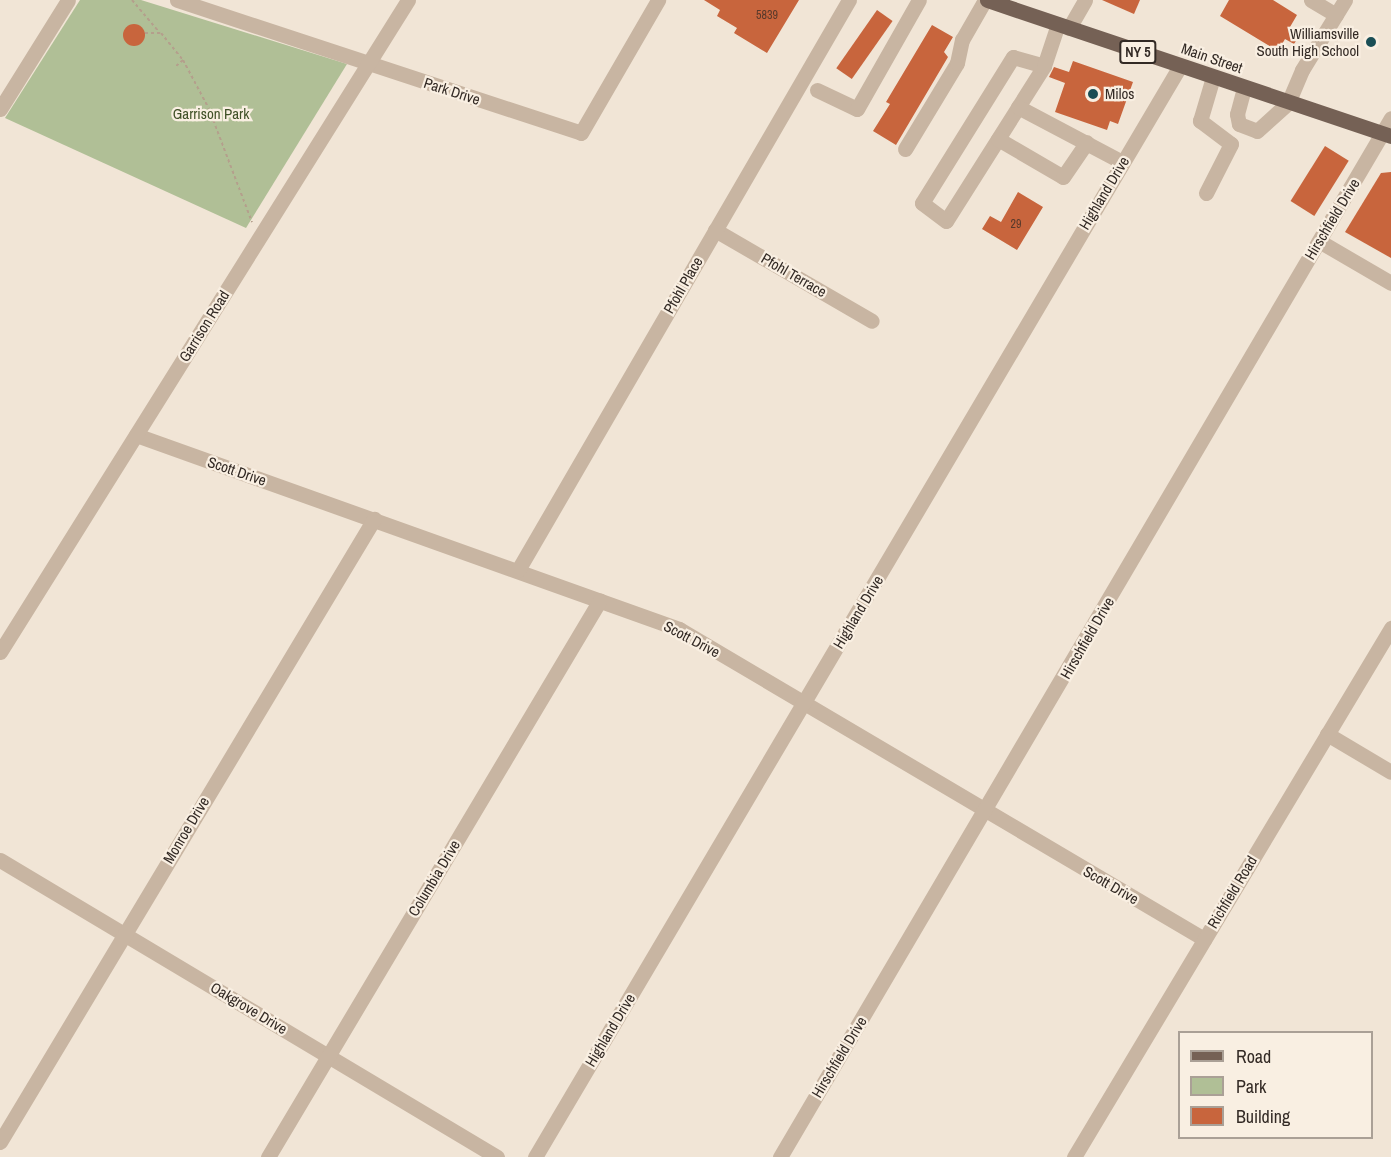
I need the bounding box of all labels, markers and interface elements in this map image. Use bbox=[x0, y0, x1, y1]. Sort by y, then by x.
house number: 5839 bbox=[756, 9, 778, 23]
place label: Williamsville South High School bbox=[1256, 24, 1359, 59]
marker: Williamsville South High School bbox=[1364, 35, 1378, 49]
street label: Main Street bbox=[1179, 39, 1245, 77]
road number: NY 5 bbox=[1118, 41, 1158, 63]
street label: Park Drive bbox=[422, 73, 482, 109]
place label: Milos bbox=[1105, 85, 1134, 103]
marker: Milos bbox=[1086, 87, 1100, 101]
park label: Garrison Park bbox=[173, 105, 249, 123]
street label: Highland Drive bbox=[1075, 153, 1133, 233]
street label: Hirschfield Drive bbox=[1301, 175, 1363, 263]
house number: 29 bbox=[1011, 218, 1021, 232]
street label: Pfohl Terrace bbox=[758, 249, 830, 301]
street label: Pfohl Place bbox=[660, 254, 706, 316]
street label: Garrison Road bbox=[175, 287, 233, 365]
street label: Scott Drive bbox=[205, 453, 269, 489]
street label: Highland Drive bbox=[829, 572, 887, 652]
street label: Hirschfield Drive bbox=[1056, 594, 1118, 682]
street label: Scott Drive bbox=[661, 617, 723, 661]
street label: Monroe Drive bbox=[159, 793, 213, 867]
street label: Columbia Drive bbox=[404, 837, 464, 919]
street label: Richfield Road bbox=[1203, 852, 1261, 932]
street label: Scott Drive bbox=[1080, 862, 1142, 908]
street label: Oakgrove Drive bbox=[207, 978, 291, 1038]
street label: Highland Drive bbox=[581, 990, 639, 1070]
street label: Hirschfield Drive bbox=[808, 1013, 870, 1101]
legend bbox=[1178, 1031, 1373, 1139]
text: Road bbox=[1236, 1044, 1271, 1069]
text: Park bbox=[1236, 1074, 1266, 1099]
text: Building bbox=[1236, 1104, 1290, 1129]

